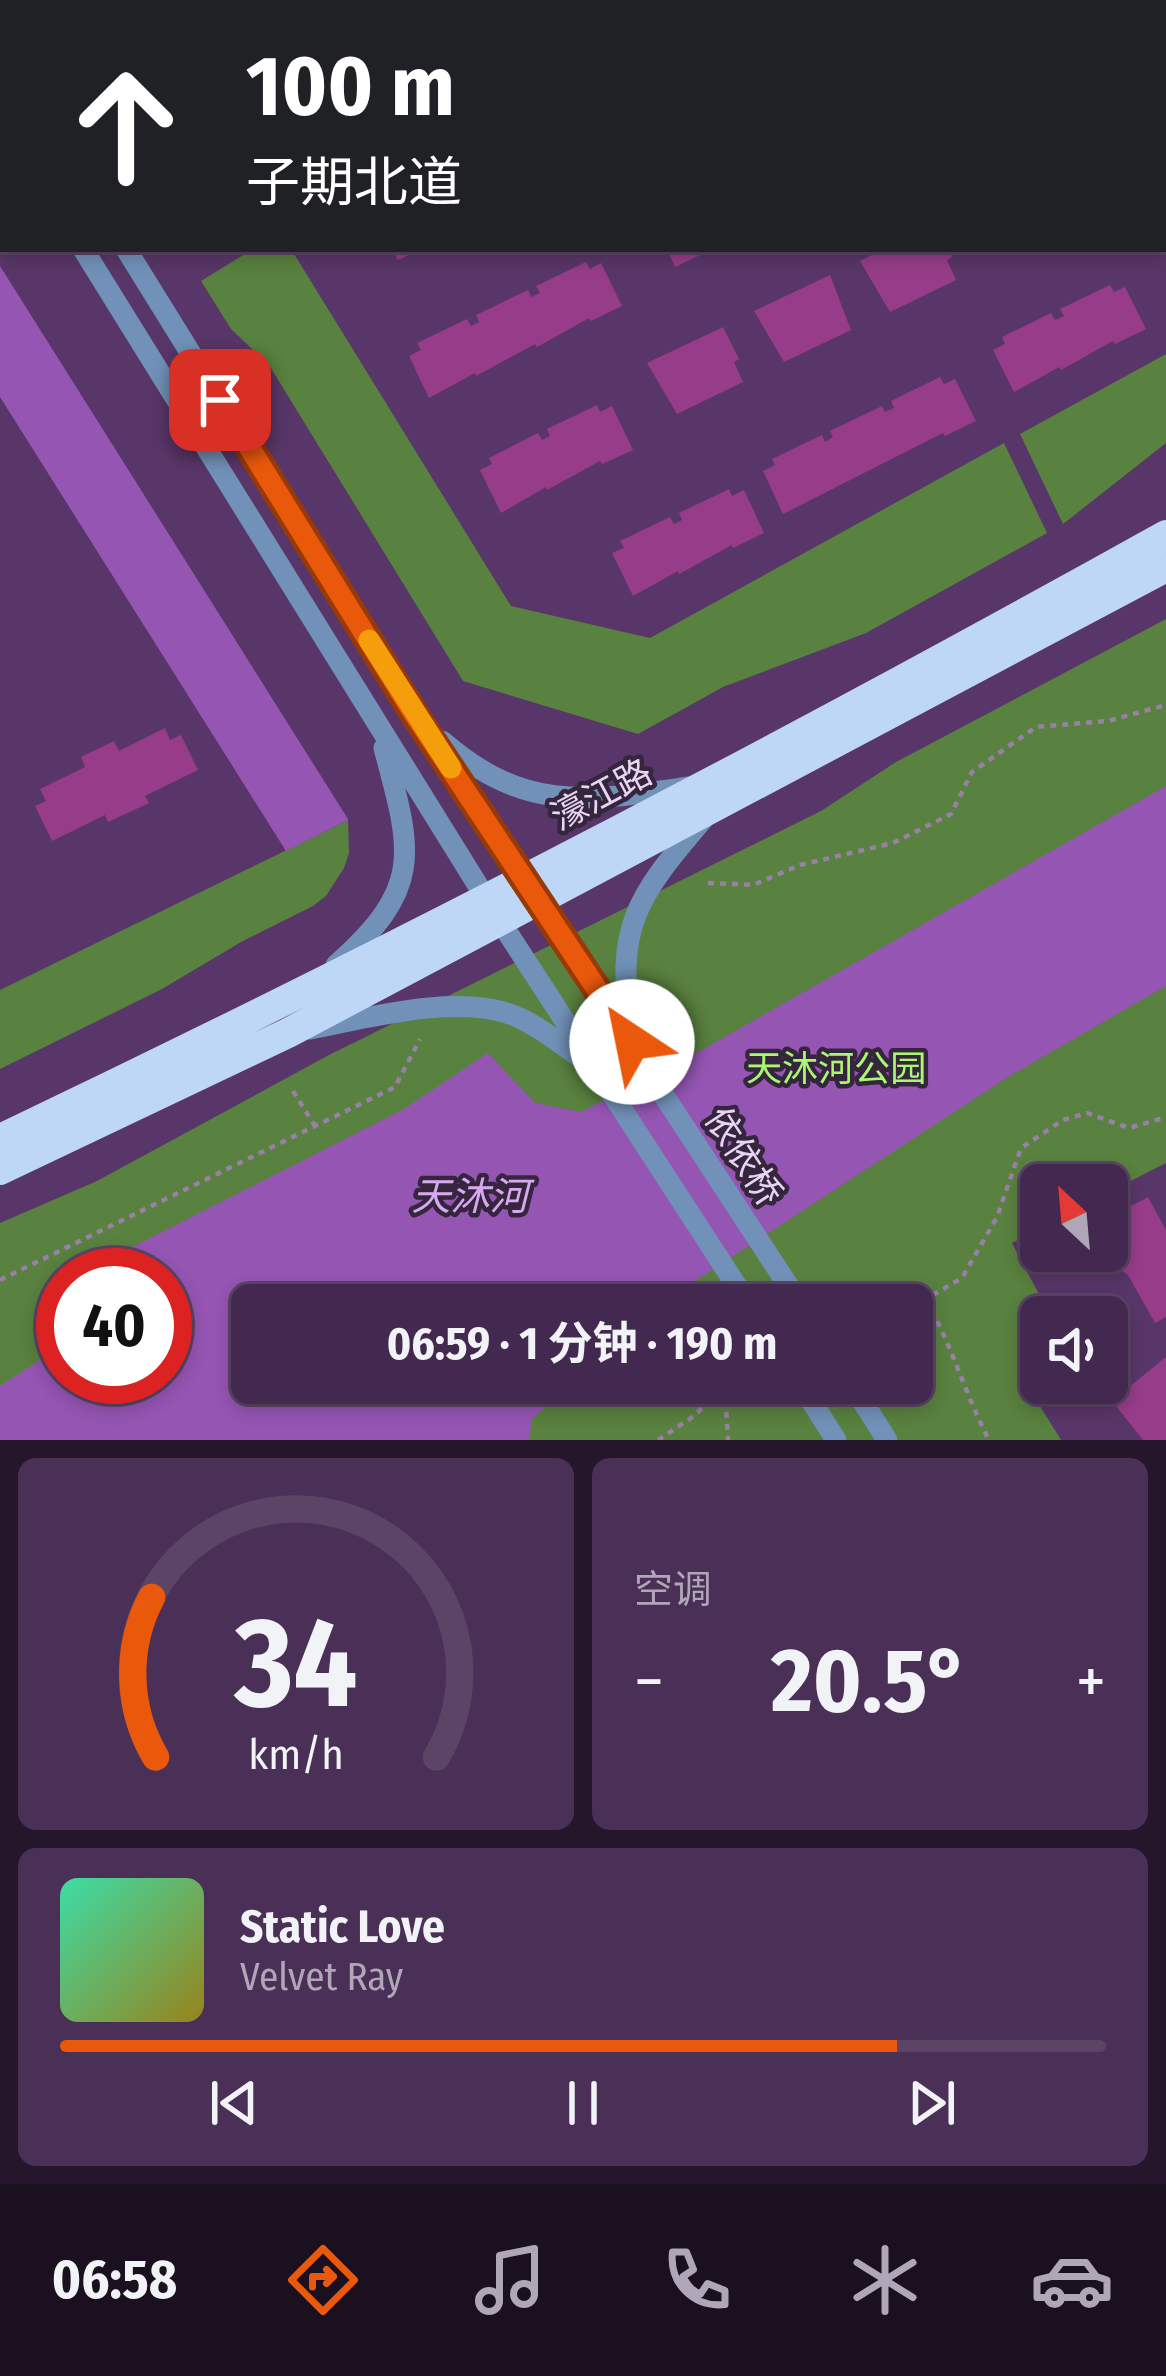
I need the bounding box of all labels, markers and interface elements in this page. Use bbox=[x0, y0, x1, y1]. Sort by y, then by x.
text: 100 m bbox=[246, 36, 455, 137]
icon: ahead bbox=[48, 48, 204, 204]
text: 子期北道 bbox=[246, 151, 462, 215]
pin bbox=[169, 349, 271, 451]
icon: arrive bbox=[187, 367, 253, 433]
street label: 濠江路 bbox=[543, 750, 659, 840]
position arrow bbox=[569, 979, 695, 1105]
park label: 天沐河公园 bbox=[746, 1047, 926, 1091]
street label: 依依桥 bbox=[695, 1099, 791, 1214]
north arrow bbox=[1020, 1164, 1128, 1272]
map controls bbox=[1020, 1164, 1128, 1404]
water label: 天沐河 bbox=[411, 1174, 535, 1220]
speed limit sign: 40 bbox=[36, 1248, 192, 1404]
button: sound bbox=[1020, 1296, 1128, 1404]
text: 06:59 · 1 分钟 · 190 m bbox=[387, 1317, 777, 1371]
text: 空调 bbox=[634, 1567, 712, 1613]
text: 34 bbox=[234, 1589, 357, 1739]
text: 20.5° bbox=[771, 1627, 969, 1735]
text: − bbox=[634, 1642, 664, 1721]
text: + bbox=[1076, 1642, 1106, 1721]
text: km/h bbox=[248, 1729, 344, 1780]
text: Static Love bbox=[240, 1900, 445, 1954]
text: Velvet Ray bbox=[240, 1954, 403, 2000]
icon: previous bbox=[201, 2070, 267, 2136]
icon: pause bbox=[550, 2070, 616, 2136]
icon: next bbox=[899, 2070, 965, 2136]
icon: directions bbox=[281, 2238, 365, 2322]
icon: music bbox=[468, 2238, 552, 2322]
icon: phone bbox=[655, 2238, 739, 2322]
icon: climate bbox=[843, 2238, 927, 2322]
icon: car bbox=[1030, 2238, 1114, 2322]
text: 06:58 bbox=[52, 2248, 177, 2312]

